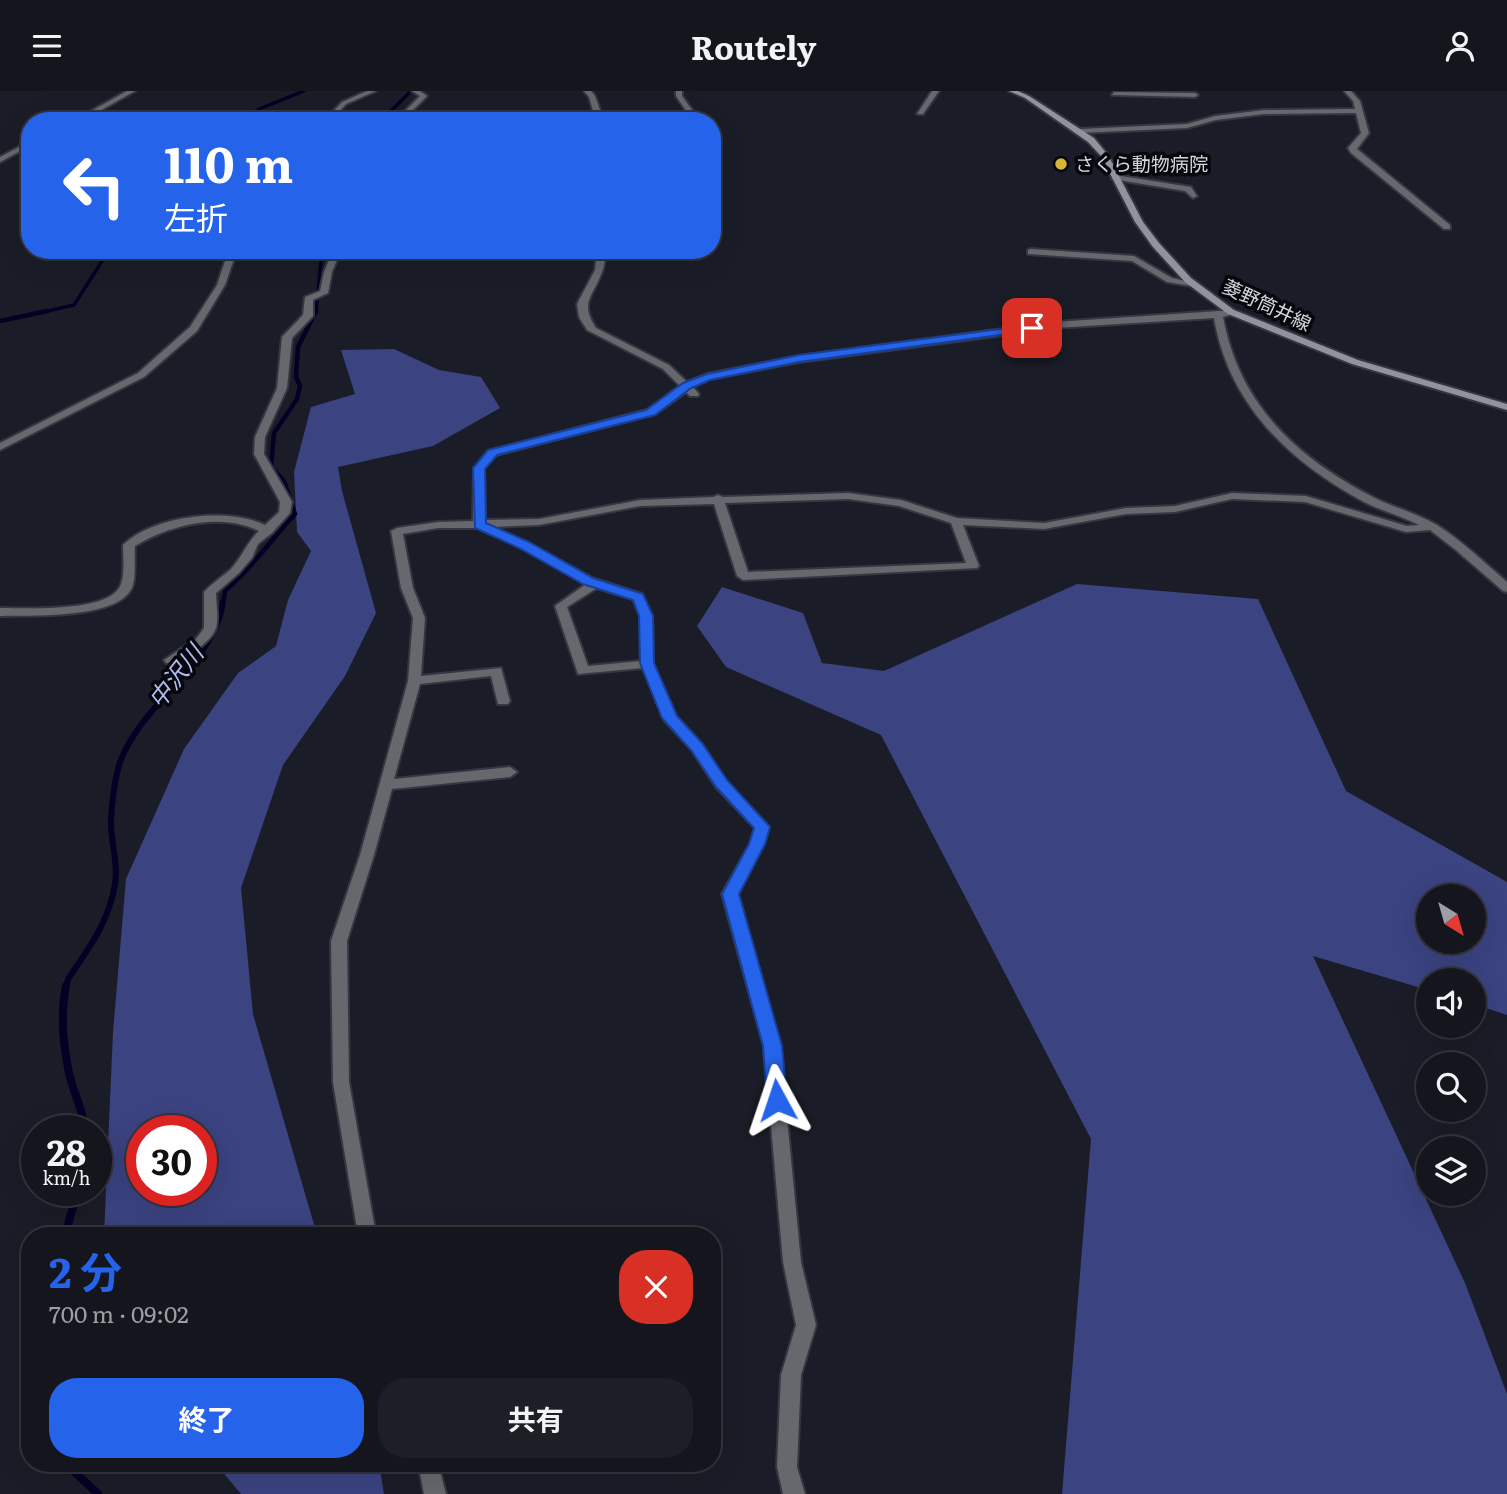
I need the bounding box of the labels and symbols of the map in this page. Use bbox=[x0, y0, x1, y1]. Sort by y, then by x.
place label: さくら動物病院 bbox=[1075, 149, 1208, 177]
marker: さくら動物病院 bbox=[1053, 156, 1069, 172]
street label: 菱野筒井線 bbox=[1218, 271, 1316, 337]
pin bbox=[1002, 298, 1062, 358]
water label: 中沢川 bbox=[138, 634, 212, 715]
north arrow bbox=[1416, 884, 1486, 954]
position arrow bbox=[740, 1063, 814, 1137]
speed limit sign: 30 bbox=[126, 1115, 217, 1206]

